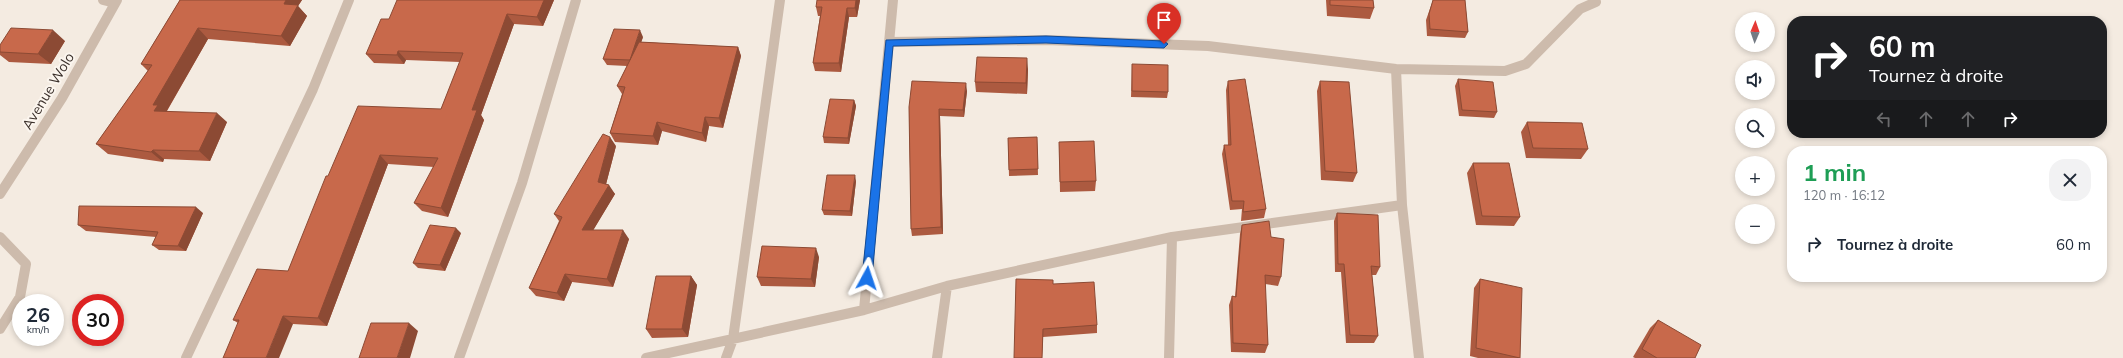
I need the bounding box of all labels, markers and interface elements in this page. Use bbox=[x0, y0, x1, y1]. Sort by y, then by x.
pin bbox=[1147, 3, 1181, 44]
icon: arrive bbox=[1153, 9, 1175, 31]
north arrow bbox=[1735, 12, 1775, 52]
map controls bbox=[1735, 12, 1775, 244]
text: 60 m bbox=[1869, 29, 1935, 64]
icon: right bbox=[1803, 32, 1855, 84]
street label: Avenue Wolo bbox=[18, 49, 78, 133]
button: sound bbox=[1735, 60, 1775, 100]
text: Tournez à droite bbox=[1869, 64, 2003, 87]
button: search bbox=[1735, 108, 1775, 148]
icon: left bbox=[1873, 108, 1895, 130]
icon: ahead bbox=[1915, 108, 1937, 130]
icon: ahead bbox=[1957, 108, 1979, 130]
icon: right bbox=[1999, 108, 2021, 130]
button: + bbox=[1735, 156, 1775, 196]
text: 1 min bbox=[1803, 157, 1866, 187]
button: close bbox=[2049, 159, 2091, 201]
text: 120 m · 16:12 bbox=[1803, 187, 1885, 203]
button: − bbox=[1735, 204, 1775, 244]
icon: right bbox=[1803, 233, 1825, 255]
text: Tournez à droite bbox=[1837, 235, 1953, 254]
text: 60 m bbox=[2056, 235, 2091, 254]
position arrow bbox=[846, 257, 888, 299]
speed limit sign: 30 bbox=[72, 294, 124, 346]
text: 26 bbox=[26, 302, 50, 327]
text: km/h bbox=[27, 323, 49, 336]

